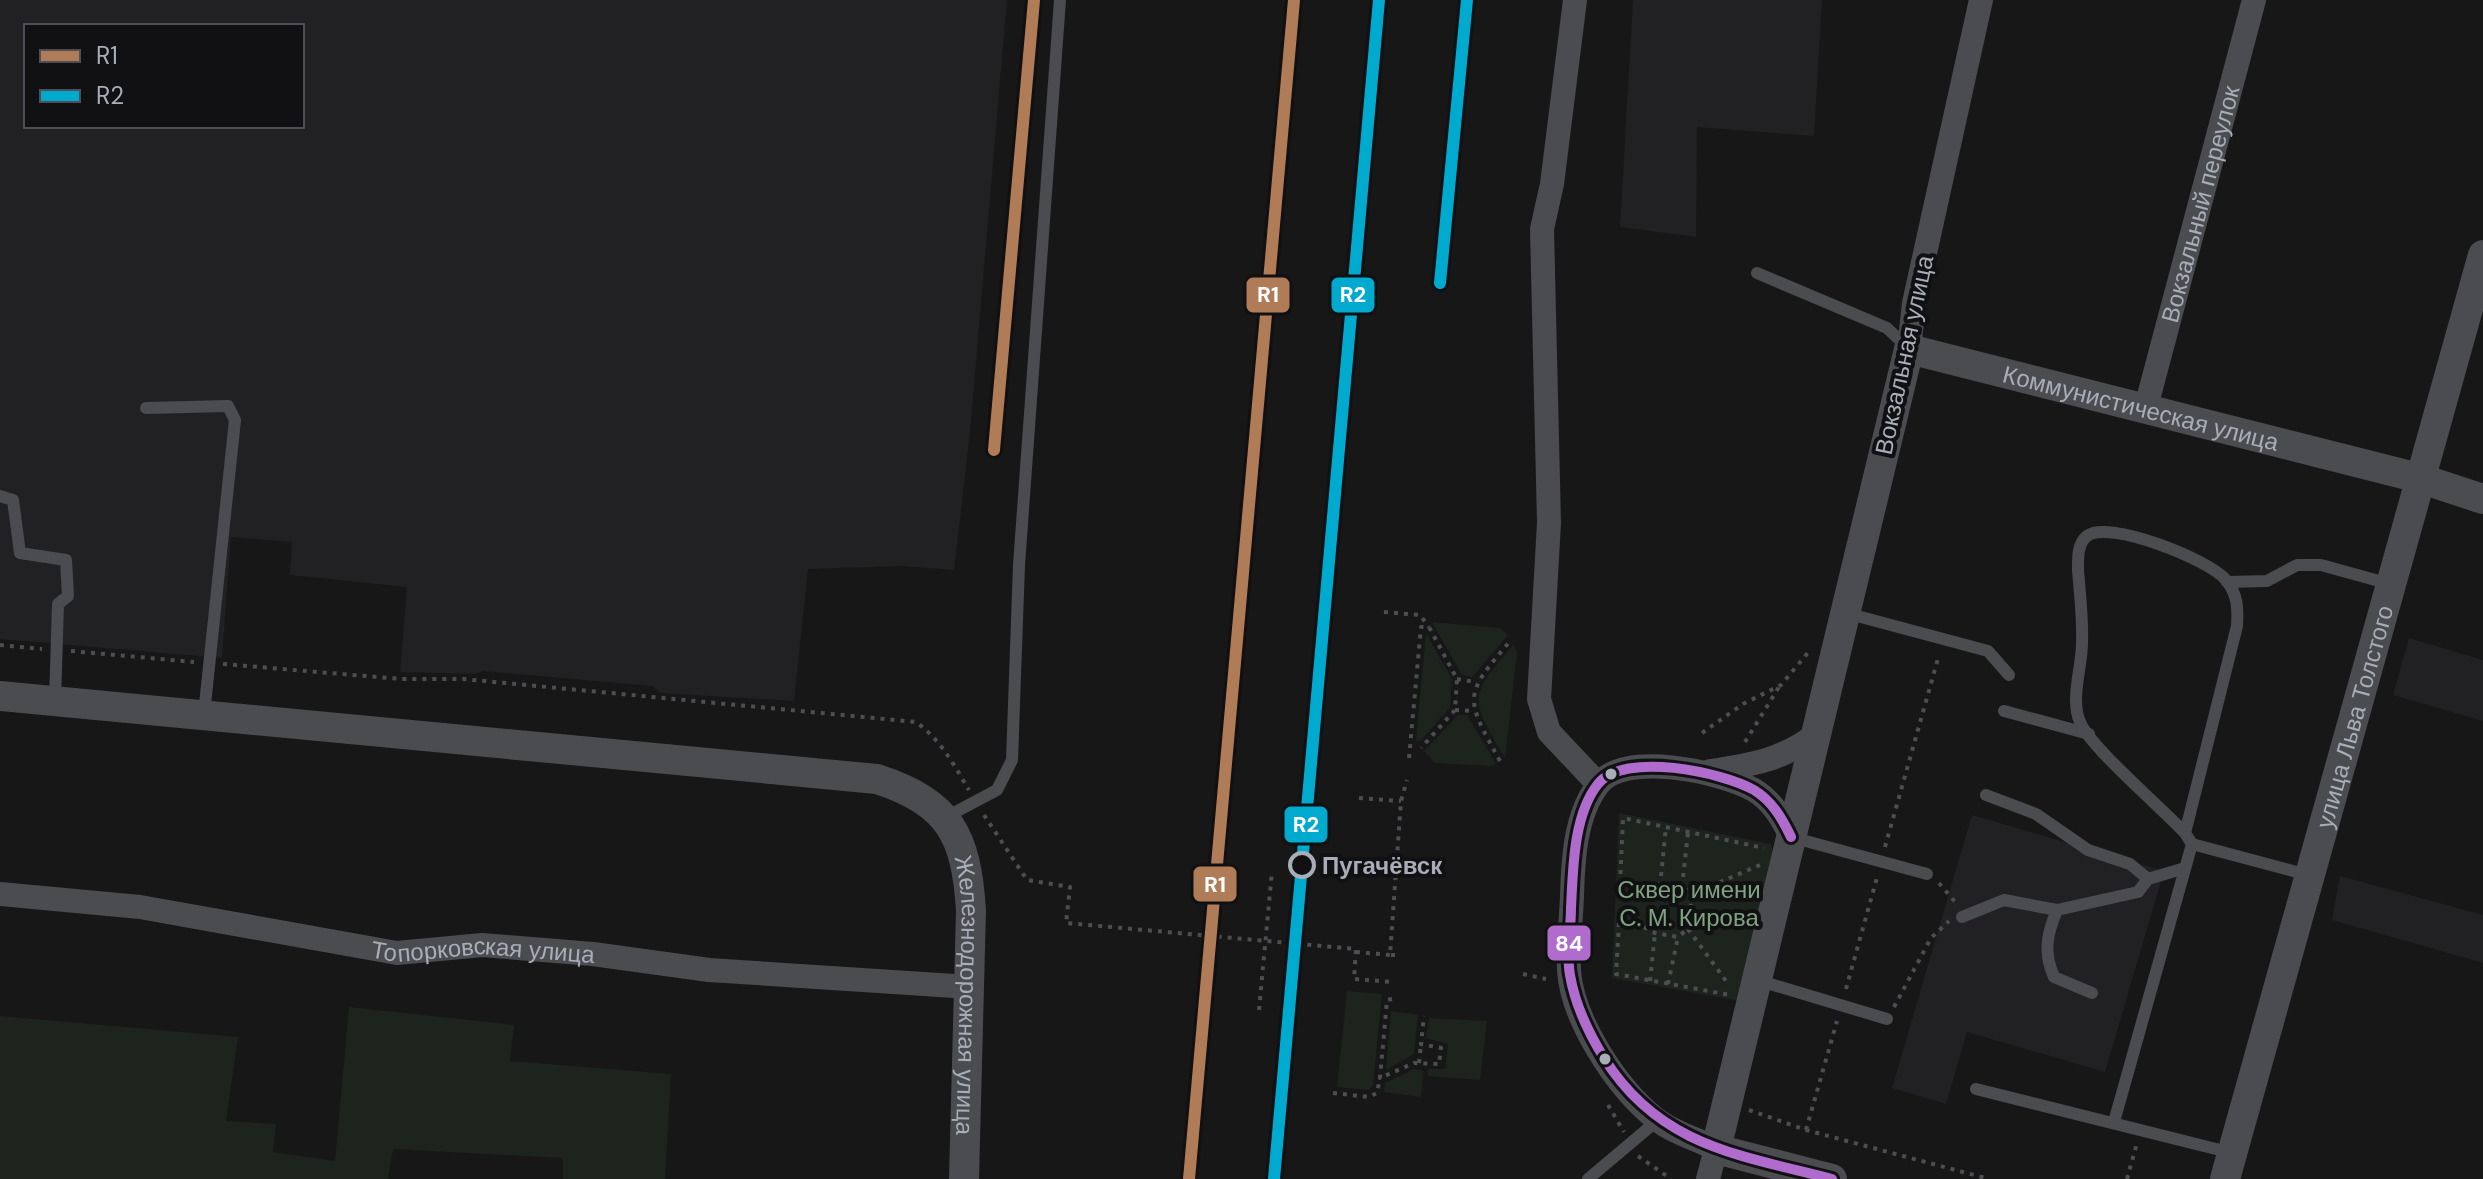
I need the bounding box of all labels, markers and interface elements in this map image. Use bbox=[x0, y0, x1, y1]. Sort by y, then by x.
legend bbox=[24, 24, 304, 128]
text: R1 bbox=[96, 40, 118, 71]
text: R2 bbox=[96, 80, 124, 111]
street label: Вокзальный переулок bbox=[2154, 82, 2246, 326]
street label: Вокзальная улица bbox=[1868, 252, 1940, 457]
line badge: R1 bbox=[1245, 276, 1291, 314]
line badge: R2 bbox=[1330, 276, 1376, 314]
text: R1 bbox=[1257, 280, 1279, 309]
text: R2 bbox=[1340, 280, 1366, 309]
street label: Коммунистическая улица bbox=[2000, 358, 2283, 458]
street label: улица Льва Толстого bbox=[2308, 602, 2400, 832]
unlabelled marker bbox=[1603, 766, 1619, 782]
line badge: R2 bbox=[1283, 805, 1329, 844]
text: R2 bbox=[1293, 810, 1319, 839]
place label: Пугачёвск bbox=[1322, 850, 1443, 881]
street label: Железнодорожная улица bbox=[948, 852, 987, 1136]
marker: Пугачёвск bbox=[1289, 852, 1315, 878]
line badge: R1 bbox=[1192, 865, 1238, 903]
text: R1 bbox=[1204, 870, 1226, 899]
park label: Сквер имени С. М. Кирова bbox=[1617, 874, 1761, 933]
line badge: 84 bbox=[1546, 924, 1592, 962]
street label: Топорковская улица bbox=[369, 929, 597, 970]
text: 84 bbox=[1555, 929, 1583, 958]
unlabelled marker bbox=[1597, 1051, 1613, 1067]

